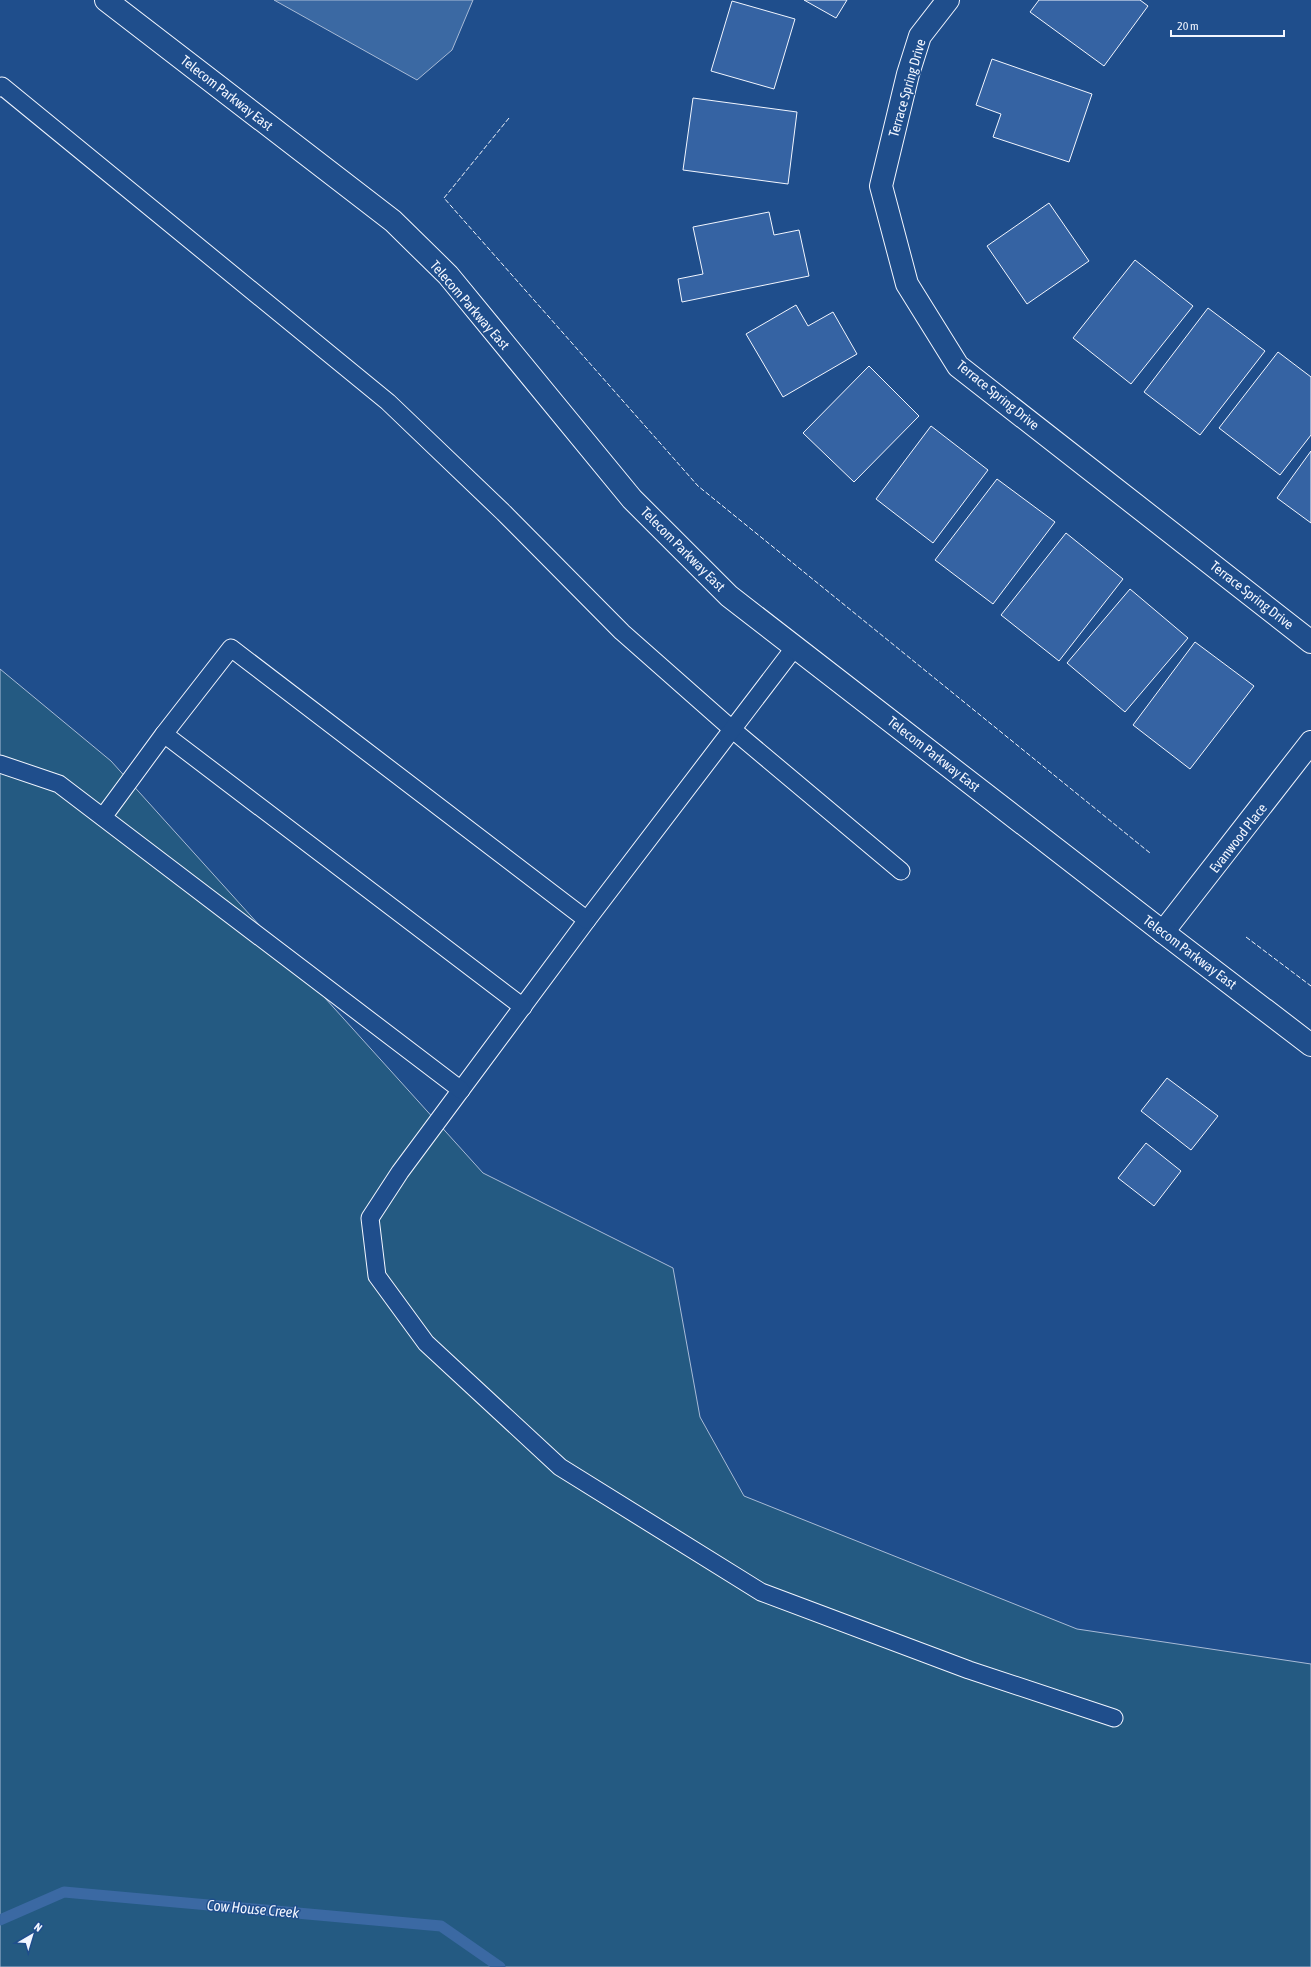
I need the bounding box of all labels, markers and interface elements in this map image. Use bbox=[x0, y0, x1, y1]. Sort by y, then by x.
scale bar bbox=[1171, 12, 1284, 38]
text: 20 m bbox=[1177, 19, 1199, 33]
street label: Terrace Spring Drive bbox=[885, 37, 929, 139]
street label: Telecom Parkway East bbox=[178, 52, 276, 134]
street label: Telecom Parkway East bbox=[427, 257, 513, 353]
street label: Terrace Spring Drive bbox=[954, 357, 1042, 433]
street label: Telecom Parkway East bbox=[638, 504, 728, 594]
street label: Terrace Spring Drive bbox=[1207, 557, 1297, 633]
street label: Telecom Parkway East bbox=[885, 713, 983, 795]
street label: Evanwood Place bbox=[1206, 800, 1270, 876]
street label: Telecom Parkway East bbox=[1140, 912, 1240, 992]
water label: Cow House Creek bbox=[206, 1896, 300, 1921]
north arrow bbox=[12, 1915, 52, 1955]
text: N bbox=[32, 1920, 44, 1934]

